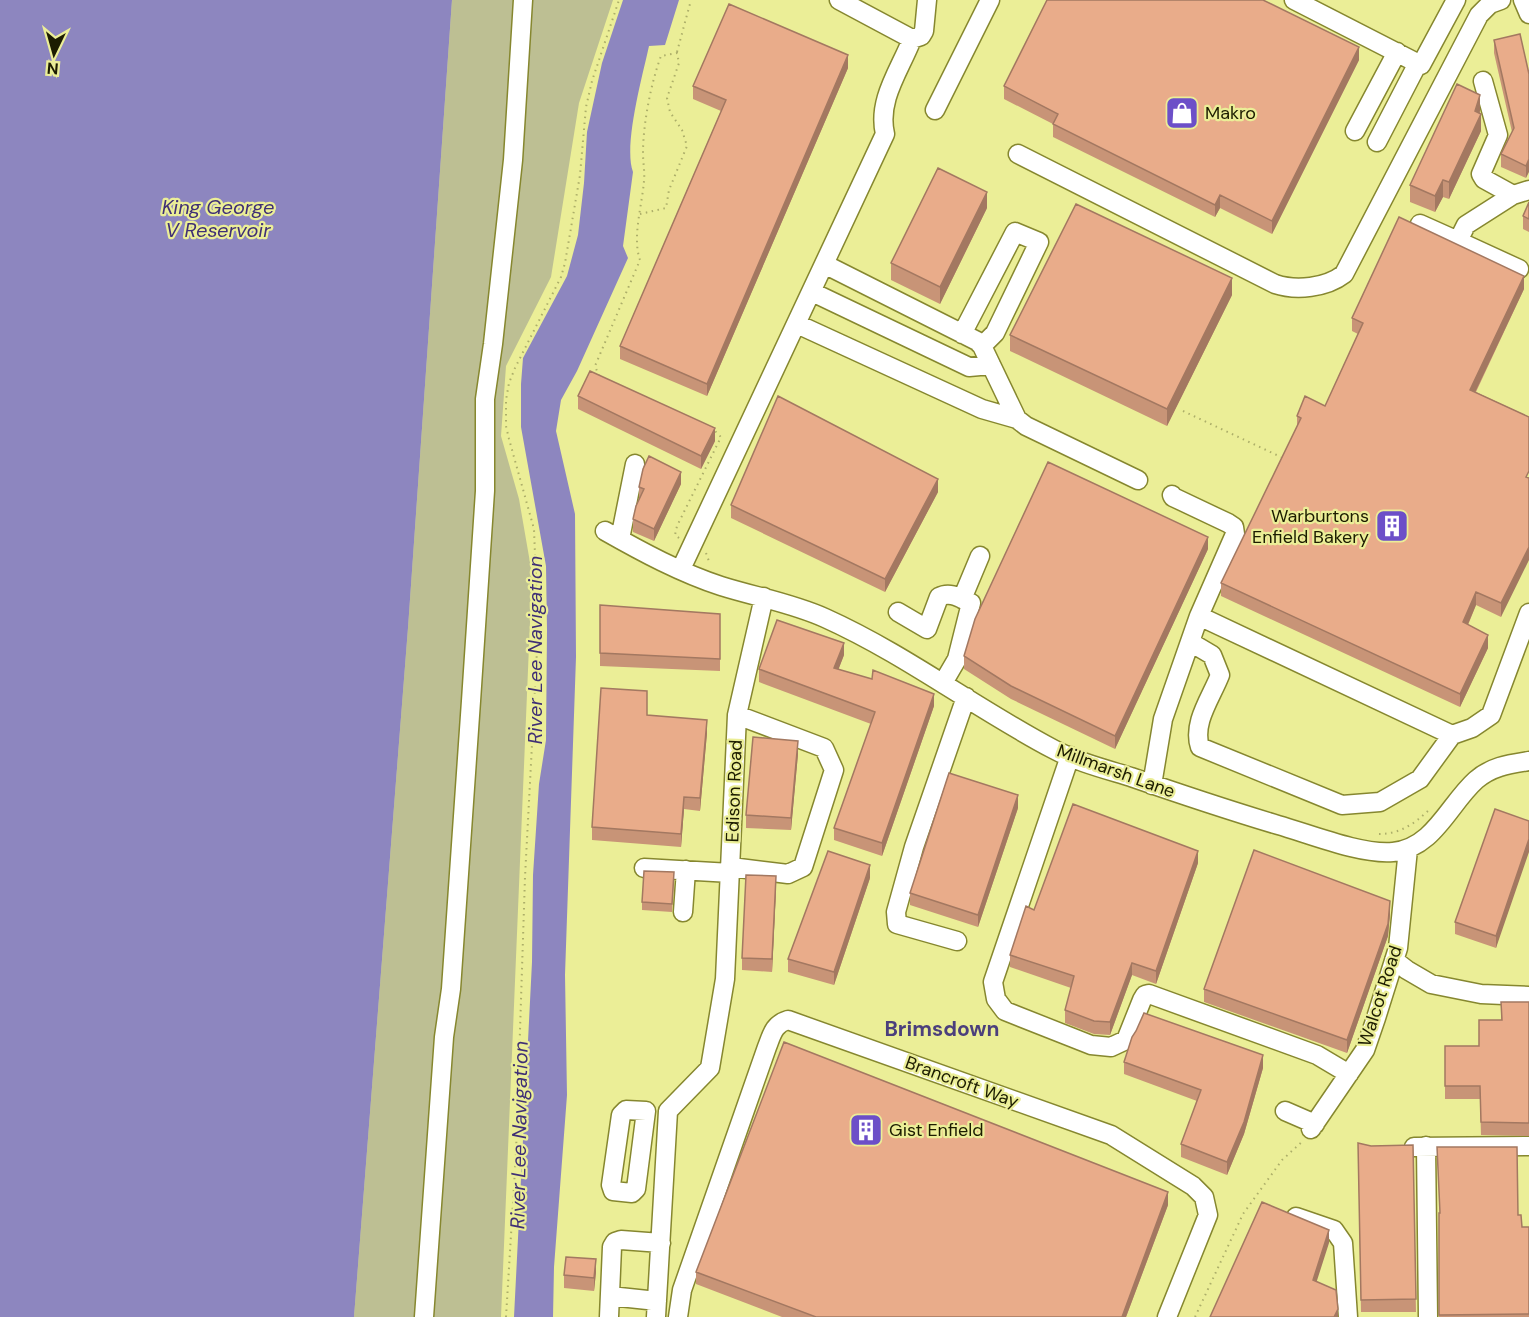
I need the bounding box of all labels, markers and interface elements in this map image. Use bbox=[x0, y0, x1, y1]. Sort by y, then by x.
north arrow bbox=[24, 24, 84, 84]
text: N bbox=[46, 57, 59, 79]
shop icon: Makro bbox=[1164, 95, 1200, 131]
place label: Makro bbox=[1205, 101, 1256, 125]
water label: King George V Reservoir bbox=[162, 194, 274, 243]
place label: Warburtons Enfield Bakery bbox=[1252, 504, 1369, 549]
building icon: Warburtons Enfield Bakery bbox=[1374, 508, 1410, 544]
water label: River Lee Navigation bbox=[522, 556, 548, 744]
street label: Edison Road bbox=[720, 739, 748, 843]
street label: Millmarsh Lane bbox=[1054, 739, 1178, 803]
street label: Walcot Road bbox=[1352, 942, 1408, 1050]
district label: Brimsdown bbox=[884, 1015, 1000, 1043]
water label: River Lee Navigation bbox=[504, 1041, 534, 1229]
street label: Brancroft Way bbox=[902, 1050, 1022, 1114]
building icon: Gist Enfield bbox=[848, 1112, 884, 1148]
place label: Gist Enfield bbox=[889, 1118, 984, 1142]

